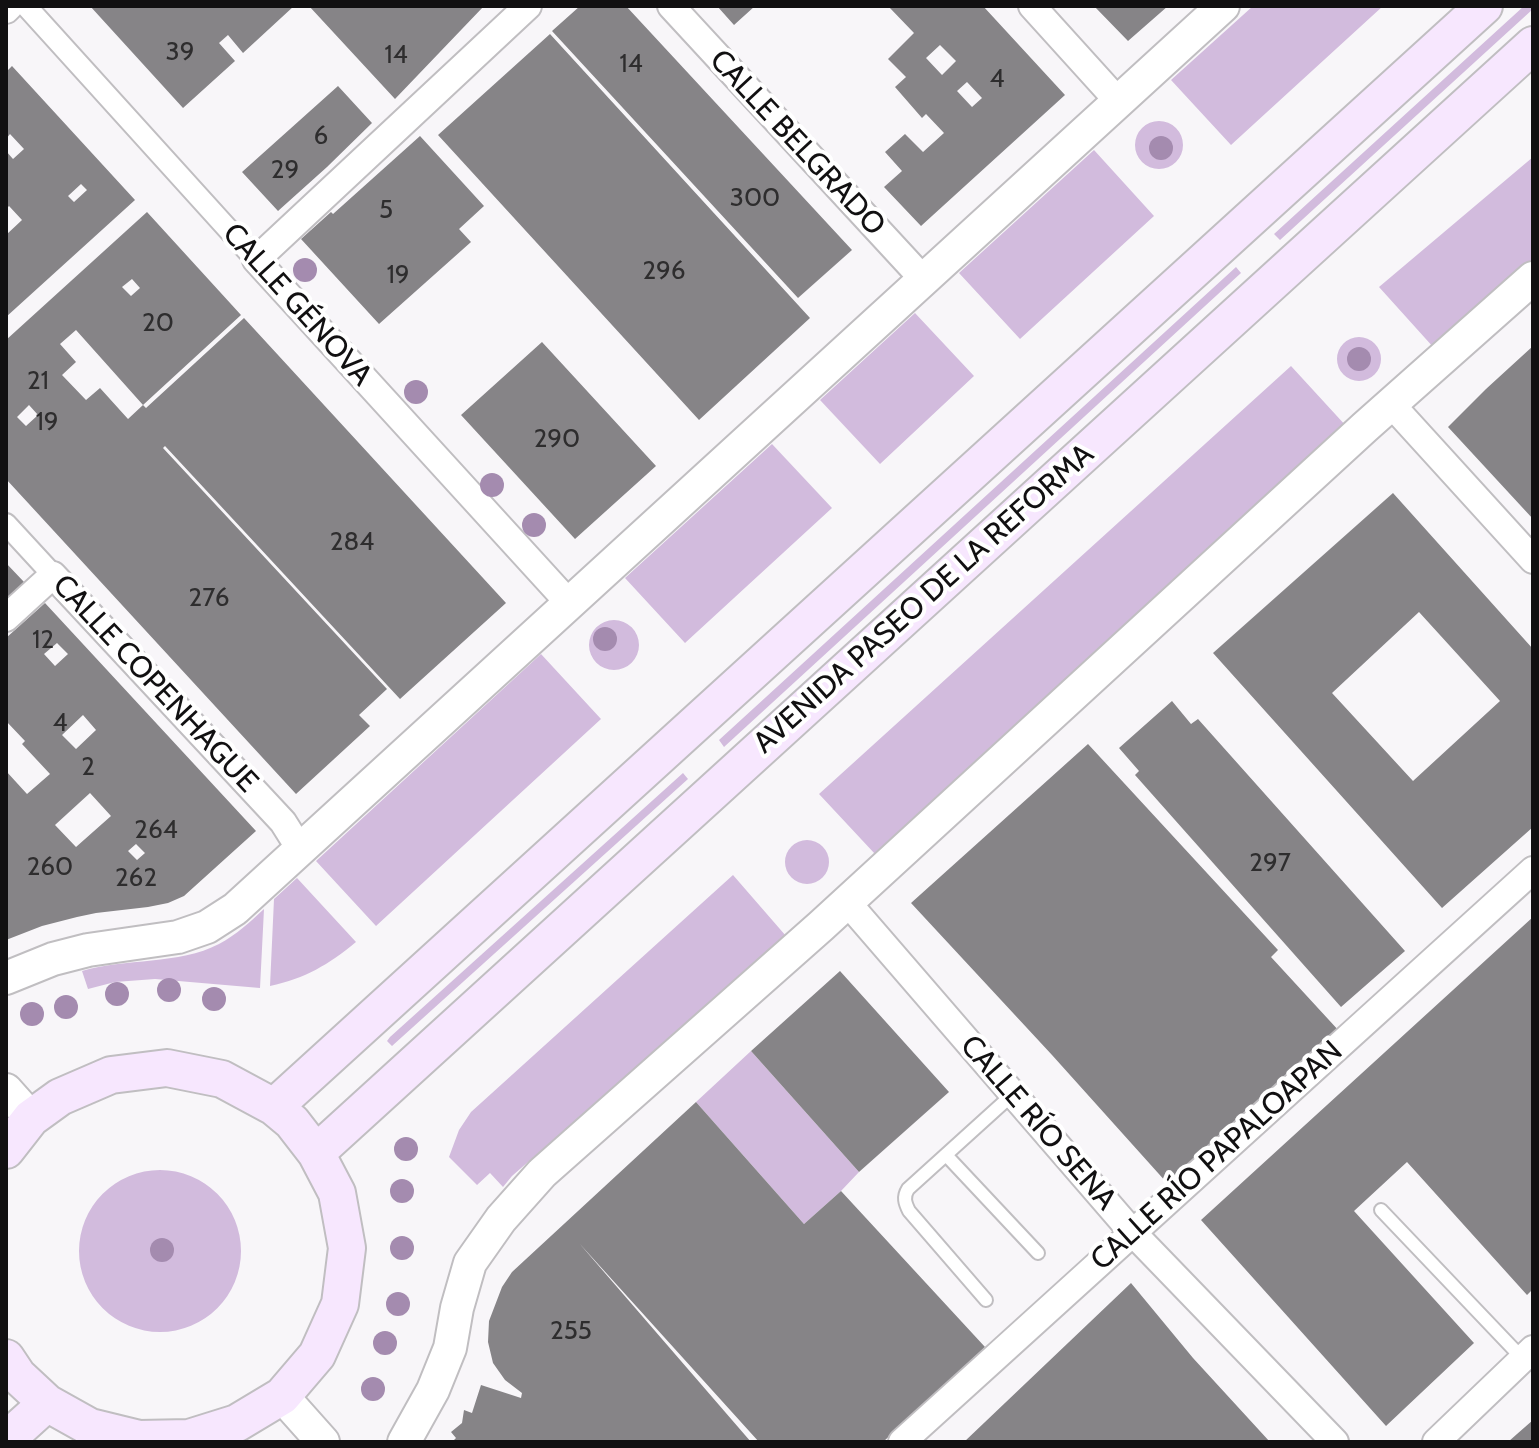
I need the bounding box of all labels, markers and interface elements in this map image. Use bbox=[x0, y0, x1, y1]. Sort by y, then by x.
house number: 39 bbox=[166, 36, 194, 68]
house number: 14 bbox=[384, 39, 408, 71]
street label: CALLE BELGRADO bbox=[702, 43, 892, 243]
house number: 14 bbox=[619, 48, 643, 80]
house number: 4 bbox=[989, 63, 1005, 95]
house number: 6 bbox=[314, 120, 328, 152]
house number: 29 bbox=[271, 154, 299, 186]
house number: 300 bbox=[730, 182, 780, 214]
house number: 5 bbox=[379, 194, 393, 226]
street label: CALLE GÉNOVA bbox=[215, 216, 379, 394]
house number: 296 bbox=[642, 255, 686, 287]
house number: 19 bbox=[386, 259, 410, 291]
house number: 20 bbox=[142, 307, 174, 339]
house number: 21 bbox=[27, 365, 49, 397]
house number: 19 bbox=[35, 406, 59, 438]
house number: 290 bbox=[534, 423, 580, 455]
street label: AVENIDA PASEO DE LA REFORMA bbox=[747, 437, 1101, 761]
house number: 284 bbox=[330, 526, 374, 558]
street label: CALLE COPENHAGUE bbox=[45, 568, 265, 800]
house number: 276 bbox=[189, 582, 229, 614]
house number: 12 bbox=[32, 624, 54, 656]
house number: 4 bbox=[52, 707, 68, 739]
house number: 2 bbox=[81, 751, 95, 783]
house number: 264 bbox=[134, 814, 178, 846]
house number: 297 bbox=[1249, 847, 1291, 879]
house number: 260 bbox=[27, 851, 73, 883]
house number: 262 bbox=[115, 862, 157, 894]
street label: CALLE RÍO SENA bbox=[952, 1028, 1124, 1218]
street label: CALLE RÍO PAPALOAPAN bbox=[1084, 1034, 1350, 1278]
house number: 255 bbox=[550, 1315, 592, 1347]

